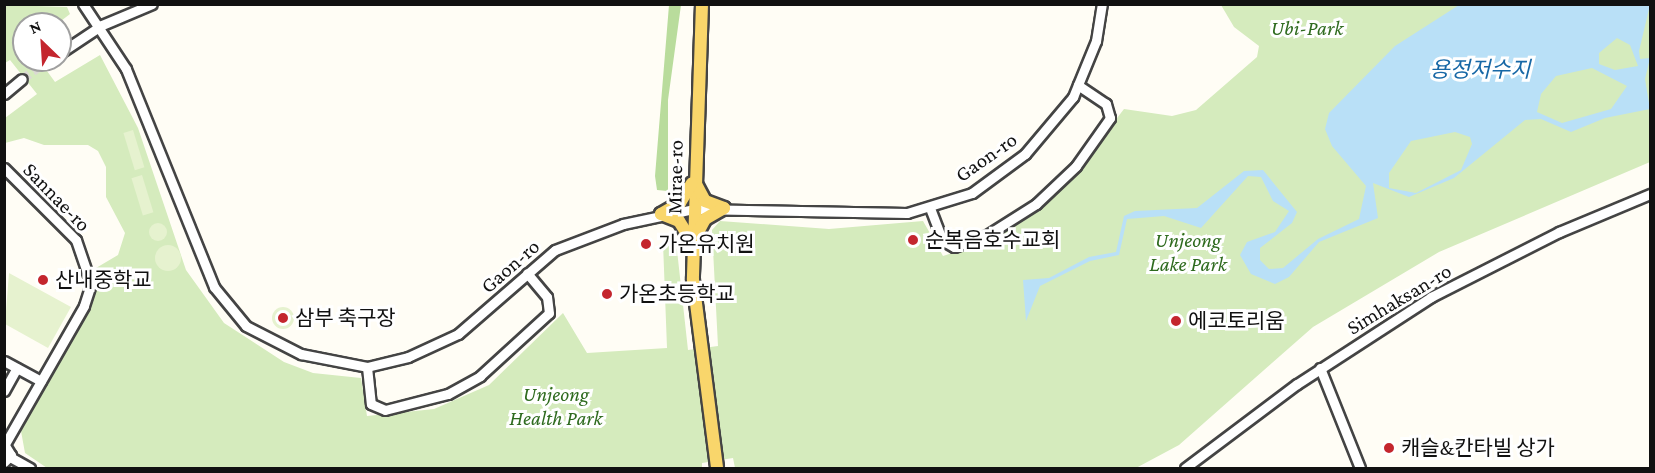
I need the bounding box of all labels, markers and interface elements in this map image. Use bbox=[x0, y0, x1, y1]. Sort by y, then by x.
north arrow bbox=[12, 12, 72, 72]
park label: Ubi-Park bbox=[1271, 15, 1343, 41]
text: N bbox=[26, 17, 44, 37]
water label: 용정저수지 bbox=[1429, 57, 1531, 83]
street label: Gaon-ro bbox=[950, 127, 1022, 187]
street label: Mirae-ro bbox=[662, 140, 688, 214]
street label: Sannae-ro bbox=[18, 157, 96, 237]
place label: 순복음호수교회 bbox=[925, 227, 1060, 253]
park label: Unjeong Lake Park bbox=[1149, 227, 1227, 277]
place label: 가온유치원 bbox=[658, 231, 755, 257]
marker: 순복음호수교회 bbox=[906, 233, 920, 247]
street label: Gaon-ro bbox=[475, 234, 545, 298]
marker: 가온유치원 bbox=[639, 237, 653, 251]
street label: Simhaksan-ro bbox=[1342, 258, 1456, 340]
place label: 산내중학교 bbox=[55, 267, 152, 293]
marker: 산내중학교 bbox=[36, 273, 50, 287]
place label: 가온초등학교 bbox=[619, 281, 735, 307]
marker: 가온초등학교 bbox=[600, 287, 614, 301]
place label: 삼부 축구장 bbox=[295, 305, 396, 331]
place label: 에코토리움 bbox=[1188, 308, 1285, 334]
marker: 삼부 축구장 bbox=[276, 311, 290, 325]
marker: 에코토리움 bbox=[1169, 314, 1183, 328]
park label: Unjeong Health Park bbox=[509, 381, 603, 431]
place label: 캐슬&칸타빌 상가 bbox=[1401, 435, 1555, 461]
marker: 캐슬&칸타빌 상가 bbox=[1382, 441, 1396, 455]

